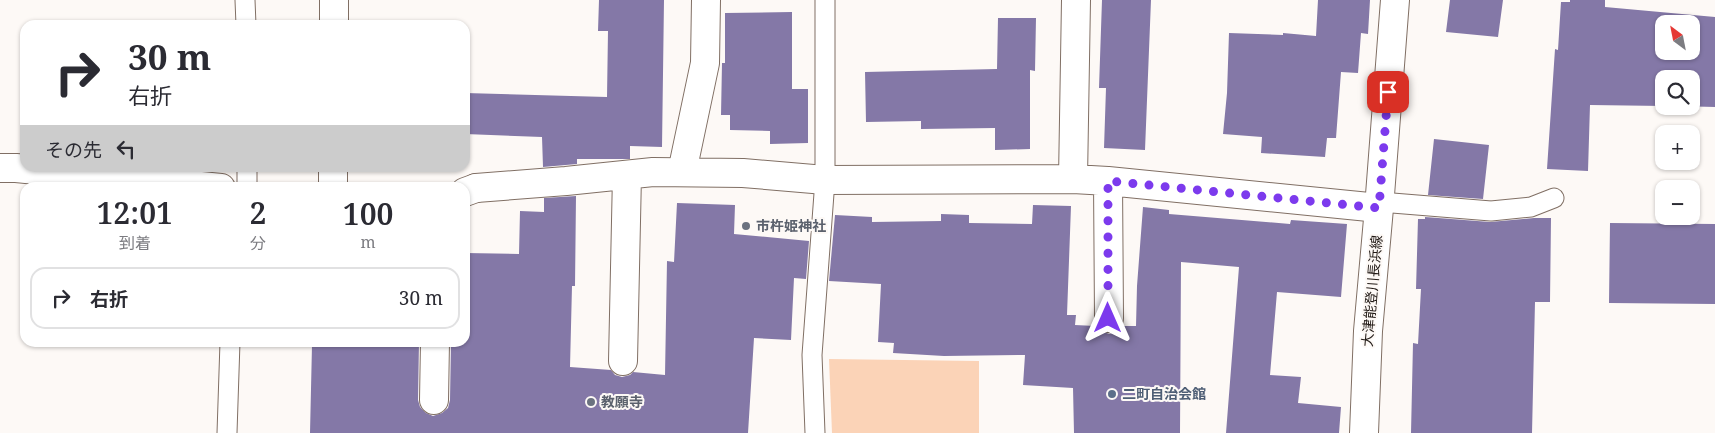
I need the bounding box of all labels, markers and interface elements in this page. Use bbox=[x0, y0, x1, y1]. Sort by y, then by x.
north arrow bbox=[1655, 15, 1700, 60]
map controls bbox=[1655, 15, 1700, 225]
text: 30 m bbox=[128, 33, 211, 80]
icon: right bbox=[45, 40, 110, 105]
button: search bbox=[1655, 70, 1700, 115]
pin bbox=[1367, 71, 1409, 113]
icon: arrive bbox=[1374, 78, 1402, 106]
text: 右折 bbox=[128, 80, 172, 110]
button: + bbox=[1655, 125, 1700, 170]
icon: left bbox=[112, 135, 140, 163]
text: その先 bbox=[45, 137, 102, 163]
button: − bbox=[1655, 180, 1700, 225]
text: 12:01 bbox=[96, 192, 173, 233]
text: 2 bbox=[249, 192, 266, 233]
text: 100 bbox=[343, 193, 394, 234]
place label: 市杵姫神社 bbox=[756, 216, 826, 235]
marker: 市杵姫神社 bbox=[740, 220, 752, 232]
text: m bbox=[361, 231, 376, 253]
text: 到着 bbox=[119, 232, 151, 254]
text: 分 bbox=[250, 232, 266, 254]
street label: 大津能登川長浜線 bbox=[1357, 234, 1386, 348]
icon: right bbox=[47, 284, 75, 312]
text: 30 m bbox=[399, 285, 443, 311]
text: 右折 bbox=[90, 286, 128, 312]
position arrow bbox=[1081, 291, 1133, 343]
place label: 二町自治会館 bbox=[1122, 384, 1206, 403]
marker: 二町自治会館 bbox=[1106, 388, 1118, 400]
place label: 教願寺 bbox=[601, 392, 643, 411]
marker: 教願寺 bbox=[585, 396, 597, 408]

